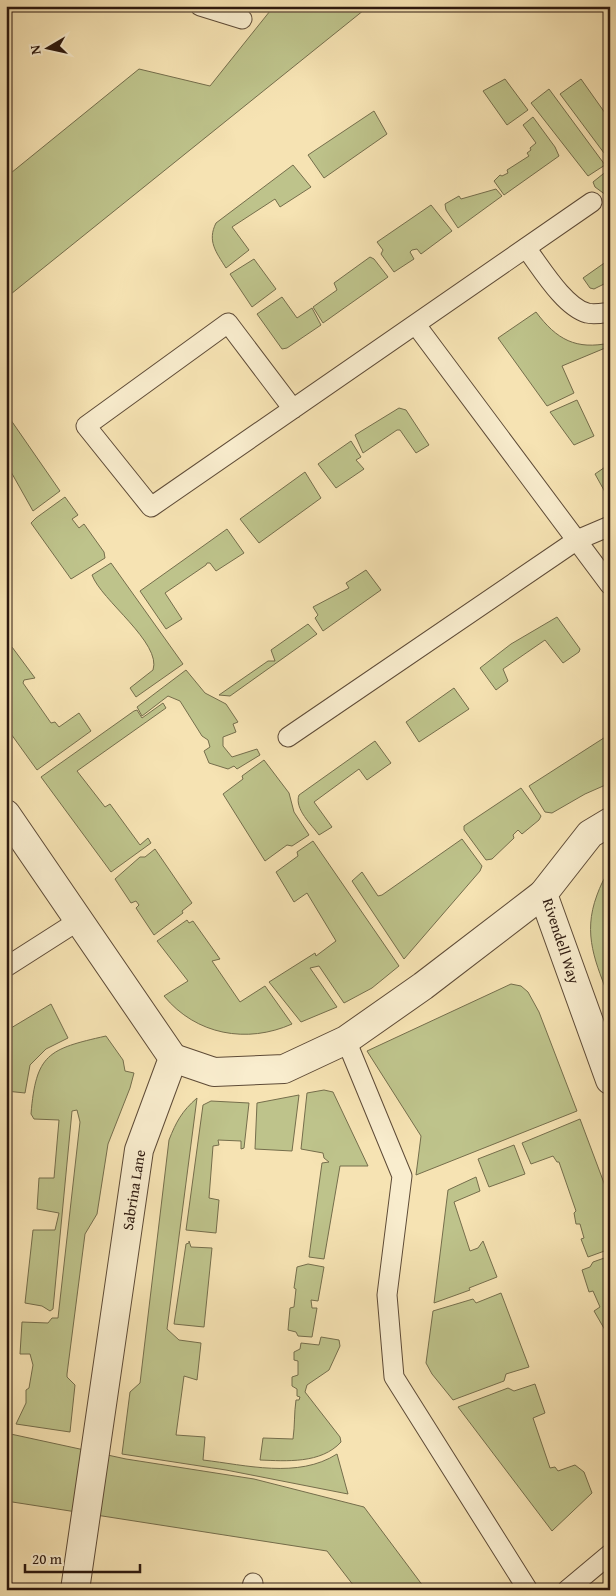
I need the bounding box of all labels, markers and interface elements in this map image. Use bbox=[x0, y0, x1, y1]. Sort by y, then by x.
north arrow bbox=[22, 22, 72, 72]
text: N bbox=[24, 43, 46, 56]
street label: Rivendell Way bbox=[538, 895, 585, 987]
street label: Sabrina Lane bbox=[117, 1148, 150, 1232]
scale bar bbox=[25, 1541, 140, 1573]
text: 20 m bbox=[32, 1548, 63, 1569]

